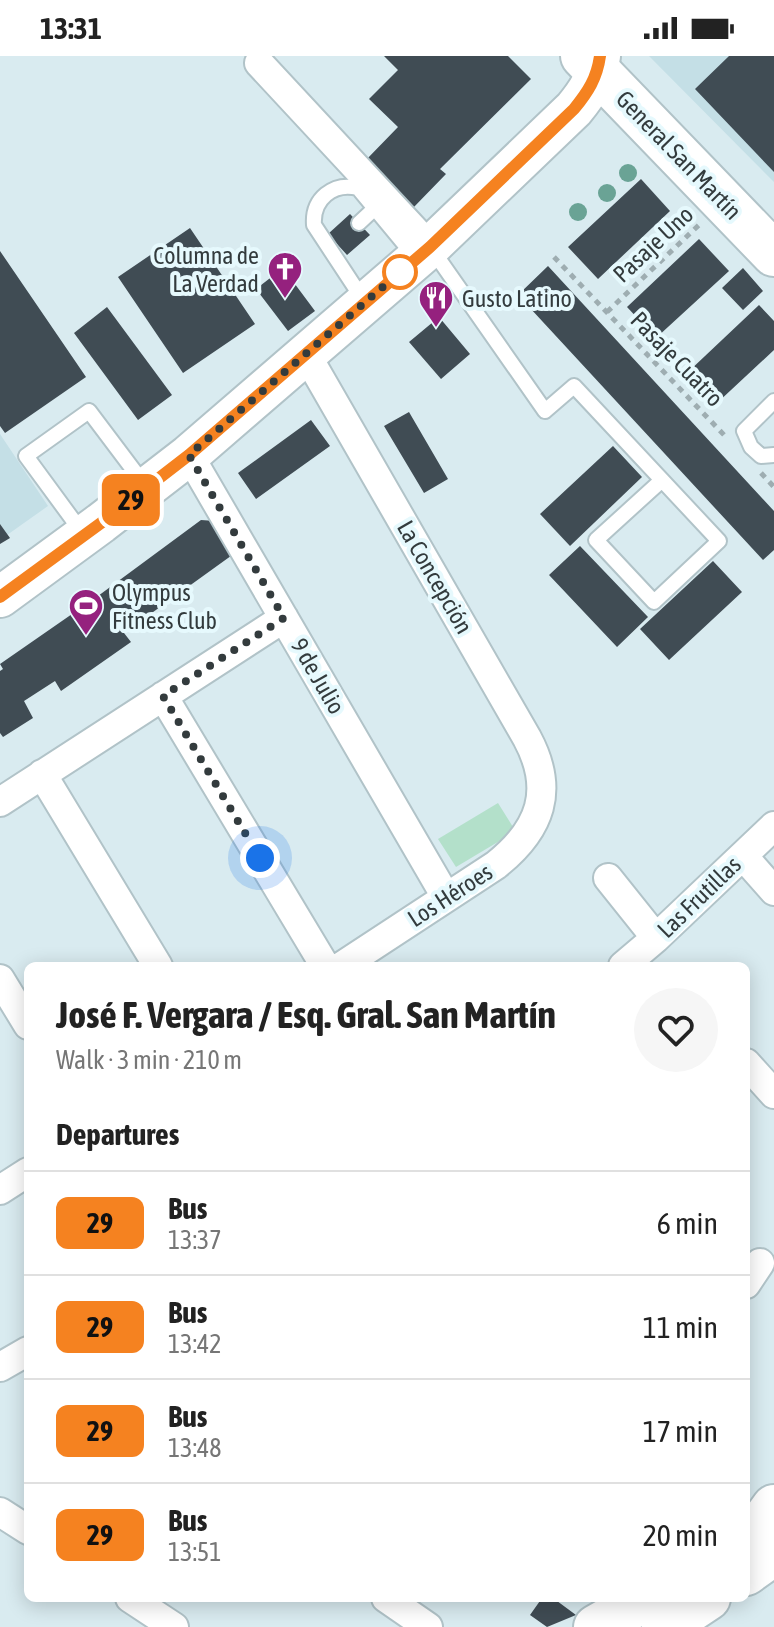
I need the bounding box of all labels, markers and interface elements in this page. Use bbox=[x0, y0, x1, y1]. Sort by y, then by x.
text: 13:31 bbox=[40, 11, 102, 45]
street label: General San Martín bbox=[611, 85, 747, 225]
street label: Pasaje Uno bbox=[608, 200, 698, 288]
place label: Columna de La Verdad bbox=[153, 242, 259, 297]
church icon: Columna de La Verdad bbox=[266, 250, 304, 300]
unlabelled marker bbox=[383, 255, 417, 289]
restaurant icon: Gusto Latino bbox=[417, 279, 455, 329]
place label: Gusto Latino bbox=[462, 285, 572, 312]
street label: Pasaje Cuatro bbox=[625, 306, 729, 412]
line badge: 29 bbox=[95, 474, 167, 526]
text: 29 bbox=[118, 484, 144, 516]
street label: La Concepción bbox=[392, 516, 478, 638]
place label: Olympus Fitness Club bbox=[112, 579, 217, 634]
sports icon: Olympus Fitness Club bbox=[67, 587, 105, 637]
street label: 9 de Julio bbox=[286, 633, 350, 719]
your location bbox=[240, 838, 280, 878]
street label: Las Frutillas bbox=[652, 851, 746, 943]
street label: Los Héroes bbox=[403, 858, 497, 932]
button: heart bbox=[634, 988, 718, 1072]
text: José F. Vergara / Esq. Gral. San Martín bbox=[56, 993, 556, 1036]
text: Walk · 3 min · 210 m bbox=[56, 1045, 242, 1075]
text: Departures bbox=[56, 1117, 179, 1151]
text: Bus bbox=[168, 1191, 207, 1225]
text: 6 min bbox=[657, 1206, 718, 1240]
text: 29 bbox=[87, 1207, 113, 1239]
text: 13:37 bbox=[168, 1225, 222, 1255]
text: Bus bbox=[168, 1295, 207, 1329]
text: 11 min bbox=[643, 1310, 718, 1344]
text: 29 bbox=[87, 1311, 113, 1343]
text: 13:42 bbox=[168, 1329, 222, 1359]
text: Bus bbox=[168, 1399, 207, 1433]
text: 17 min bbox=[643, 1414, 718, 1448]
text: 29 bbox=[87, 1415, 113, 1447]
text: 13:48 bbox=[168, 1433, 222, 1463]
text: Bus bbox=[168, 1503, 207, 1537]
text: 20 min bbox=[643, 1518, 718, 1552]
text: 29 bbox=[87, 1519, 113, 1551]
text: 13:51 bbox=[168, 1537, 222, 1567]

